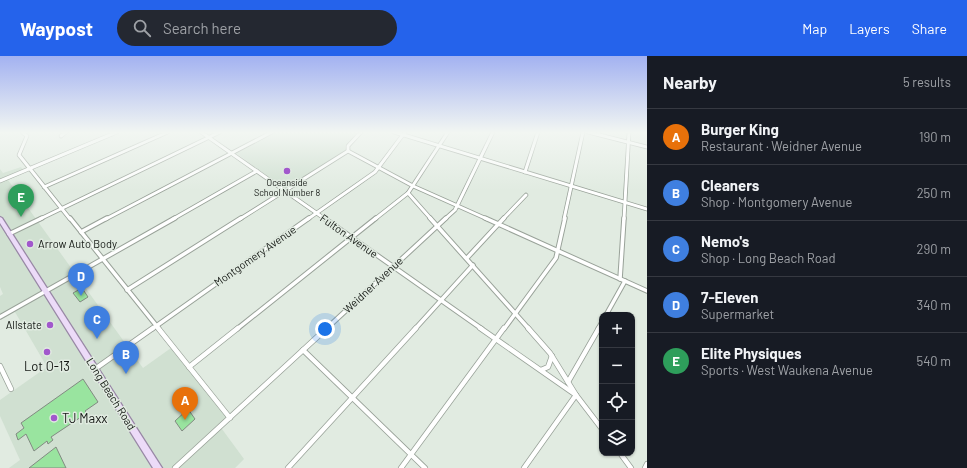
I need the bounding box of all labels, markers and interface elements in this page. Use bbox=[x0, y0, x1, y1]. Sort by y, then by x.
search box bbox=[117, 10, 397, 46]
text: Waypost bbox=[20, 17, 93, 40]
icon: search bbox=[131, 17, 153, 39]
text: Search here bbox=[163, 19, 241, 37]
text: Map bbox=[802, 20, 827, 37]
text: Layers bbox=[849, 20, 890, 37]
text: Share bbox=[912, 20, 947, 37]
text: Nearby bbox=[663, 72, 717, 92]
text: 5 results bbox=[903, 74, 951, 90]
text: Burger King bbox=[701, 120, 779, 138]
text: A bbox=[672, 129, 680, 145]
text: 190 m bbox=[919, 129, 951, 145]
text: Restaurant · Weidner Avenue bbox=[701, 138, 862, 154]
marker: Oceanside School Number 8 bbox=[282, 166, 292, 176]
text: Cleaners bbox=[701, 176, 759, 194]
place label: Oceanside School Number 8 bbox=[254, 177, 320, 198]
pin: E bbox=[8, 184, 34, 217]
text: B bbox=[672, 185, 680, 201]
text: 250 m bbox=[917, 185, 951, 201]
text: Shop · Montgomery Avenue bbox=[701, 194, 852, 210]
street label: Fulton Avenue bbox=[318, 211, 381, 260]
street label: Montgomery Avenue bbox=[211, 222, 298, 289]
text: Nemo's bbox=[701, 232, 749, 250]
place label: Arrow Auto Body bbox=[38, 237, 117, 250]
marker: Arrow Auto Body bbox=[25, 239, 35, 249]
text: C bbox=[672, 241, 680, 257]
text: 290 m bbox=[917, 241, 951, 257]
text: Shop · Long Beach Road bbox=[701, 250, 836, 266]
street label: Weidner Avenue bbox=[340, 254, 405, 316]
pin: D bbox=[68, 263, 94, 296]
text: 7-Eleven bbox=[701, 288, 758, 306]
text: D bbox=[672, 297, 680, 313]
text: 340 m bbox=[916, 297, 951, 313]
pin: C bbox=[84, 306, 110, 339]
text: Supermarket bbox=[701, 306, 774, 322]
map controls bbox=[599, 312, 635, 456]
button: + bbox=[599, 312, 635, 348]
place label: Allstate bbox=[6, 318, 42, 331]
your location bbox=[315, 319, 335, 339]
marker: Allstate bbox=[45, 320, 55, 330]
pin: B bbox=[113, 341, 139, 374]
text: Elite Physiques bbox=[701, 344, 802, 362]
marker: Lot O-13 bbox=[42, 347, 52, 357]
button: − bbox=[599, 348, 635, 384]
text: E bbox=[672, 353, 680, 369]
text: 540 m bbox=[916, 353, 951, 369]
street label: Long Beach Road bbox=[83, 355, 139, 433]
place label: Lot O-13 bbox=[24, 358, 70, 374]
text: Sports · West Waukena Avenue bbox=[701, 362, 873, 378]
button: locate bbox=[599, 384, 635, 420]
pin: A bbox=[172, 387, 198, 420]
place label: TJ Maxx bbox=[62, 410, 108, 426]
marker: TJ Maxx bbox=[49, 413, 59, 423]
button: layers bbox=[599, 420, 635, 456]

